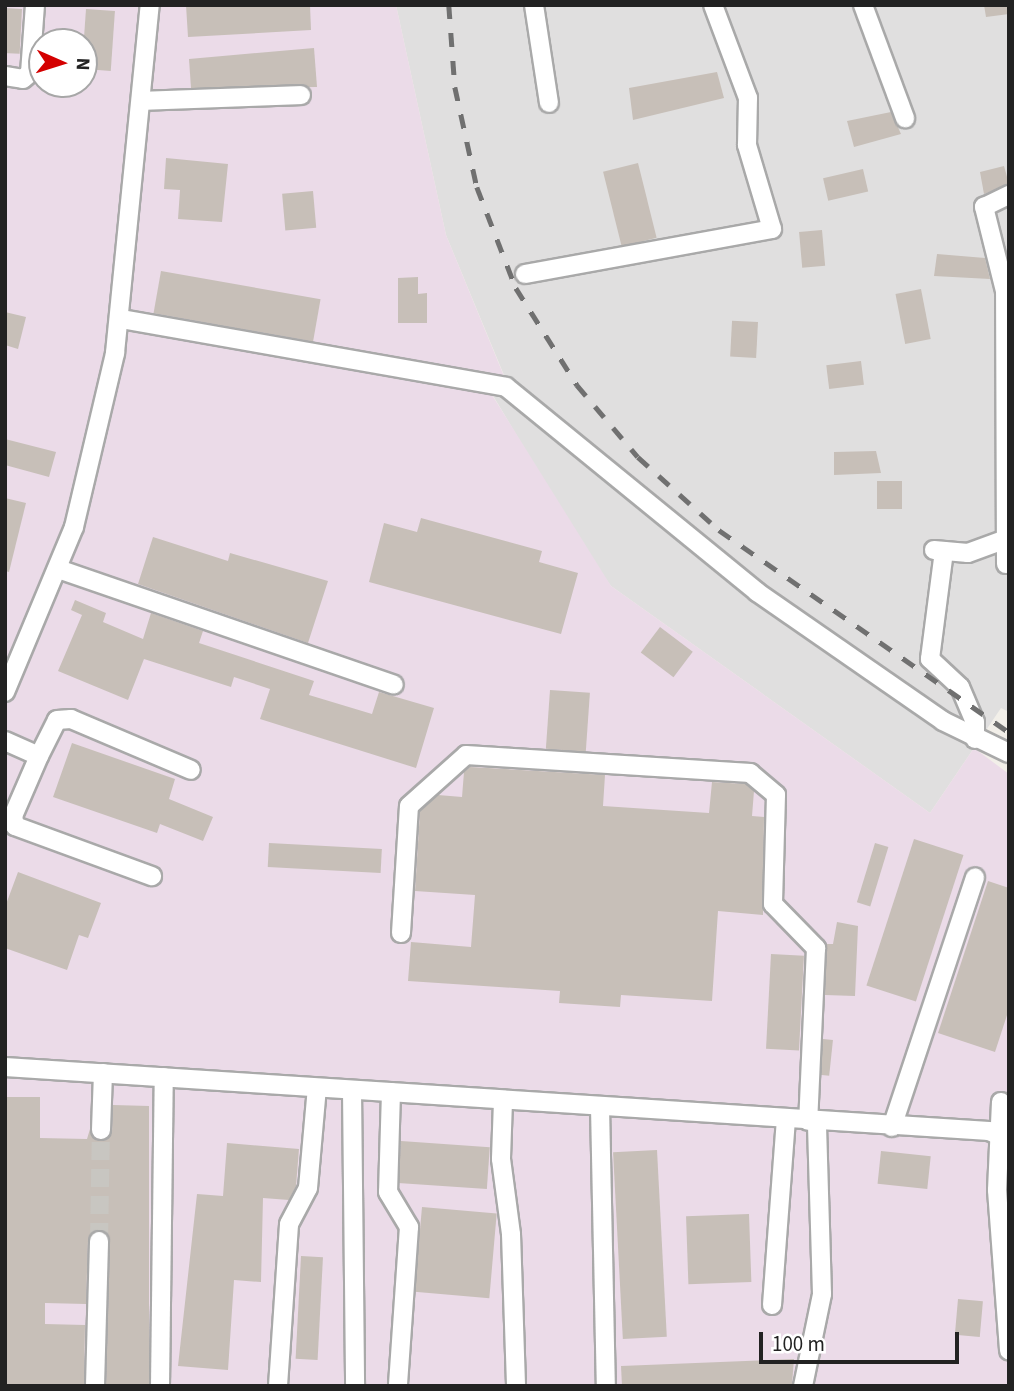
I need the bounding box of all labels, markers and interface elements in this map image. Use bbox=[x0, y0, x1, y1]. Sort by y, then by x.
north arrow bbox=[28, 28, 98, 98]
text: N bbox=[69, 57, 96, 71]
scale bar bbox=[762, 1318, 962, 1362]
text: 100 m bbox=[772, 1329, 825, 1359]

